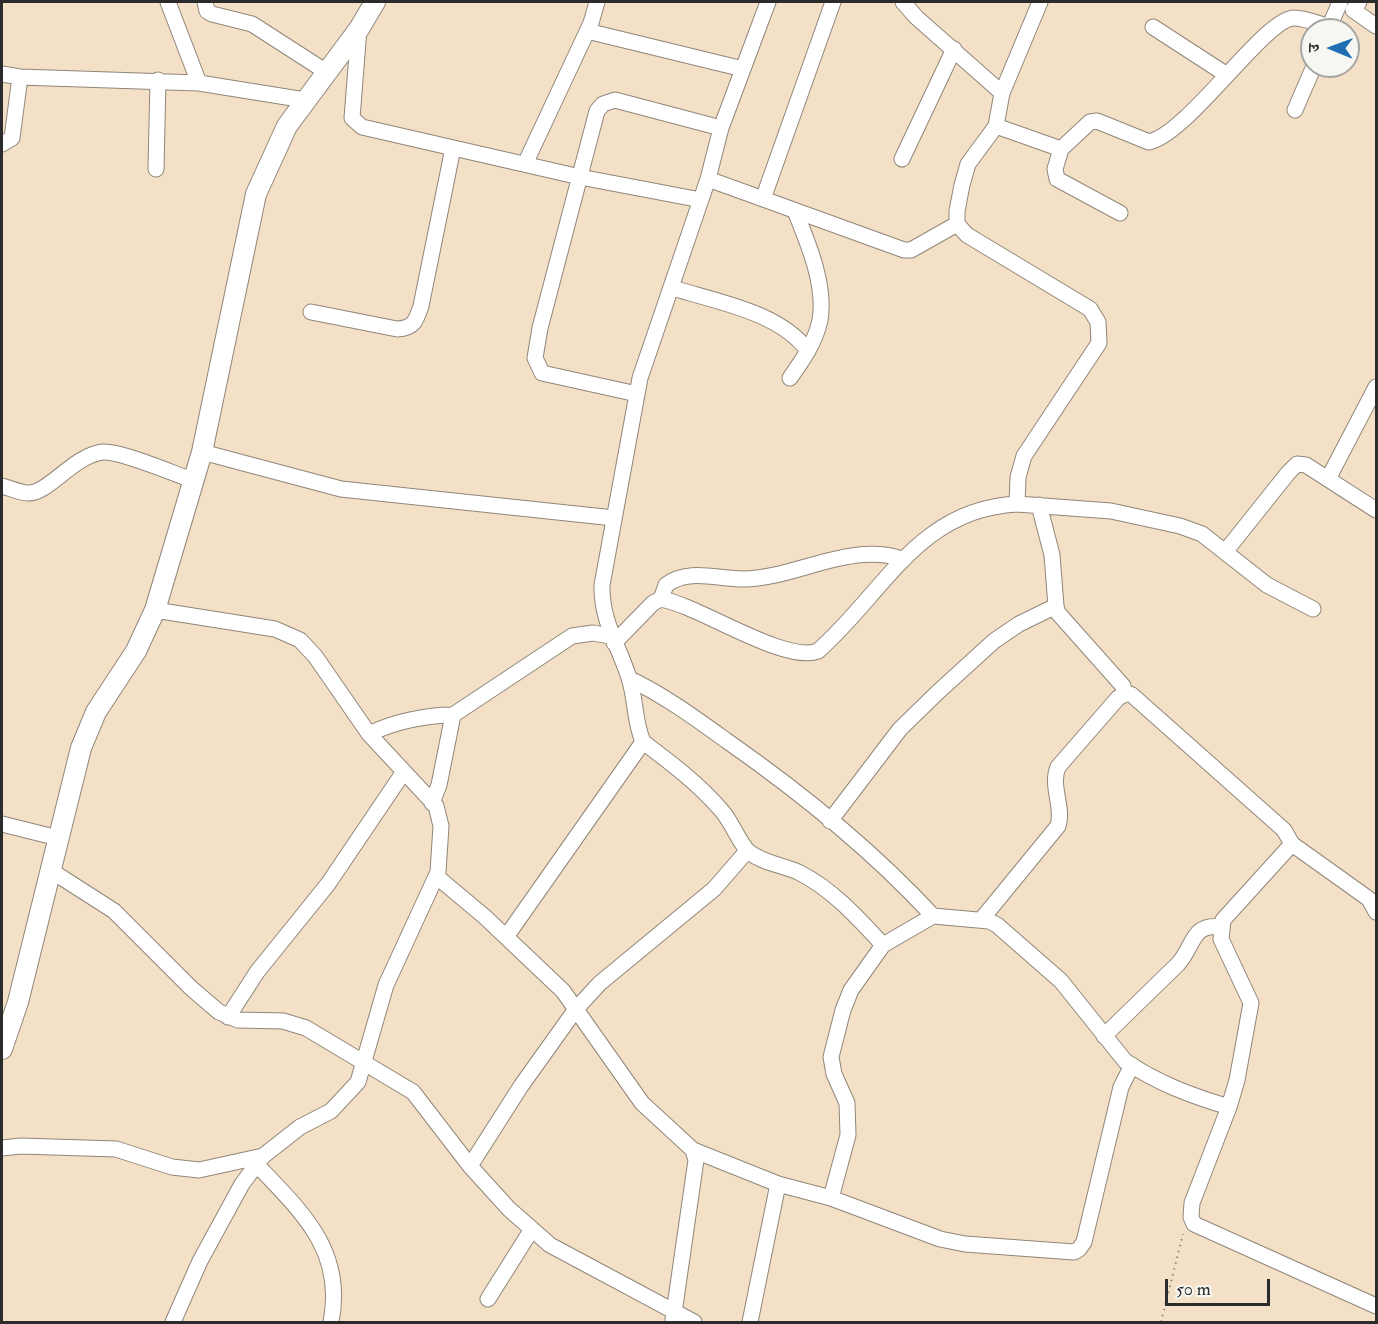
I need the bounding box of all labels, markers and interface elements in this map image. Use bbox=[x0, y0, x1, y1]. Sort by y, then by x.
north arrow bbox=[1300, 18, 1360, 78]
text: उ bbox=[1304, 43, 1324, 52]
scale bar bbox=[1168, 1267, 1273, 1305]
text: 50 m bbox=[1176, 1278, 1211, 1301]

